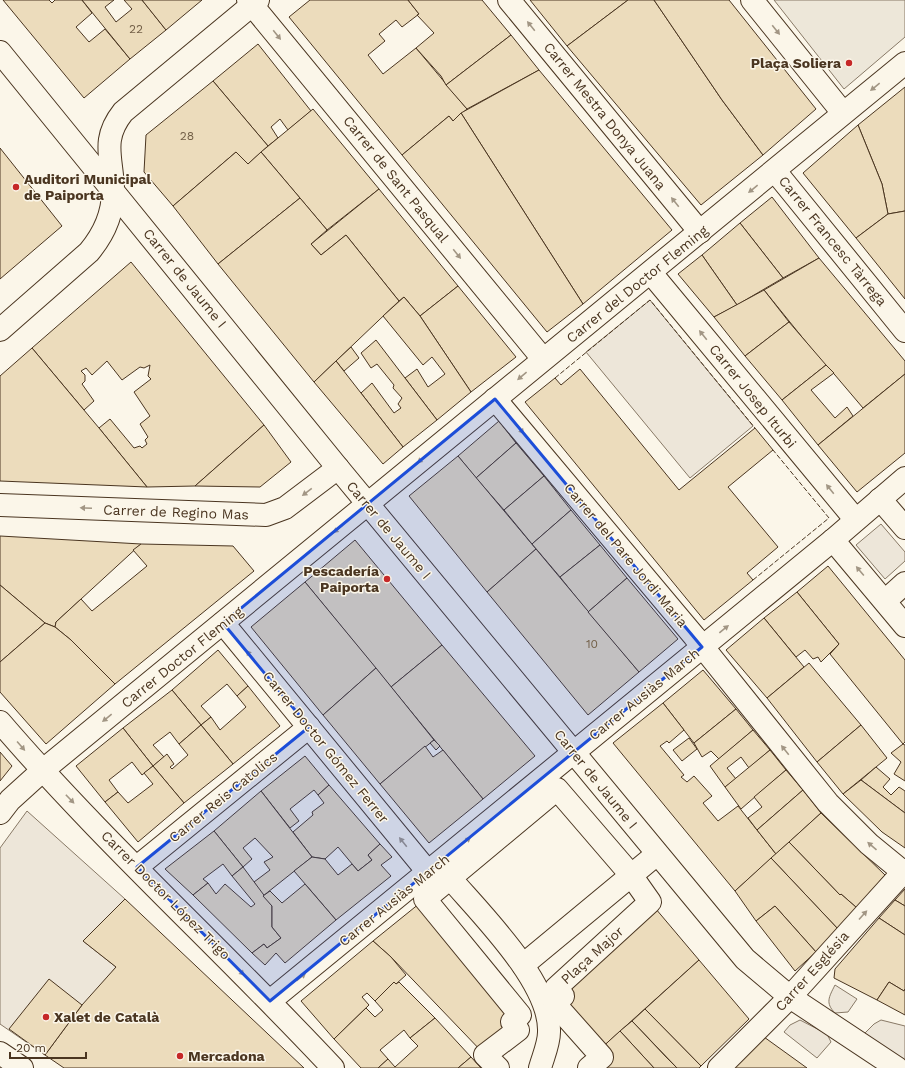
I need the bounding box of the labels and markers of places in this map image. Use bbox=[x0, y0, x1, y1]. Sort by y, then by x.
place label: Plaça Soliera bbox=[751, 55, 842, 71]
marker: Plaça Soliera bbox=[844, 58, 854, 68]
place label: Auditori Municipal de Paiporta bbox=[24, 171, 151, 203]
marker: Auditori Municipal de Paiporta bbox=[11, 182, 21, 192]
place label: Pescadería Paiporta bbox=[303, 563, 380, 595]
marker: Pescadería Paiporta bbox=[382, 574, 392, 584]
place label: Xalet de Català bbox=[54, 1009, 160, 1025]
marker: Xalet de Català bbox=[41, 1012, 51, 1022]
place label: Mercadona bbox=[188, 1048, 266, 1064]
marker: Mercadona bbox=[175, 1051, 185, 1061]

